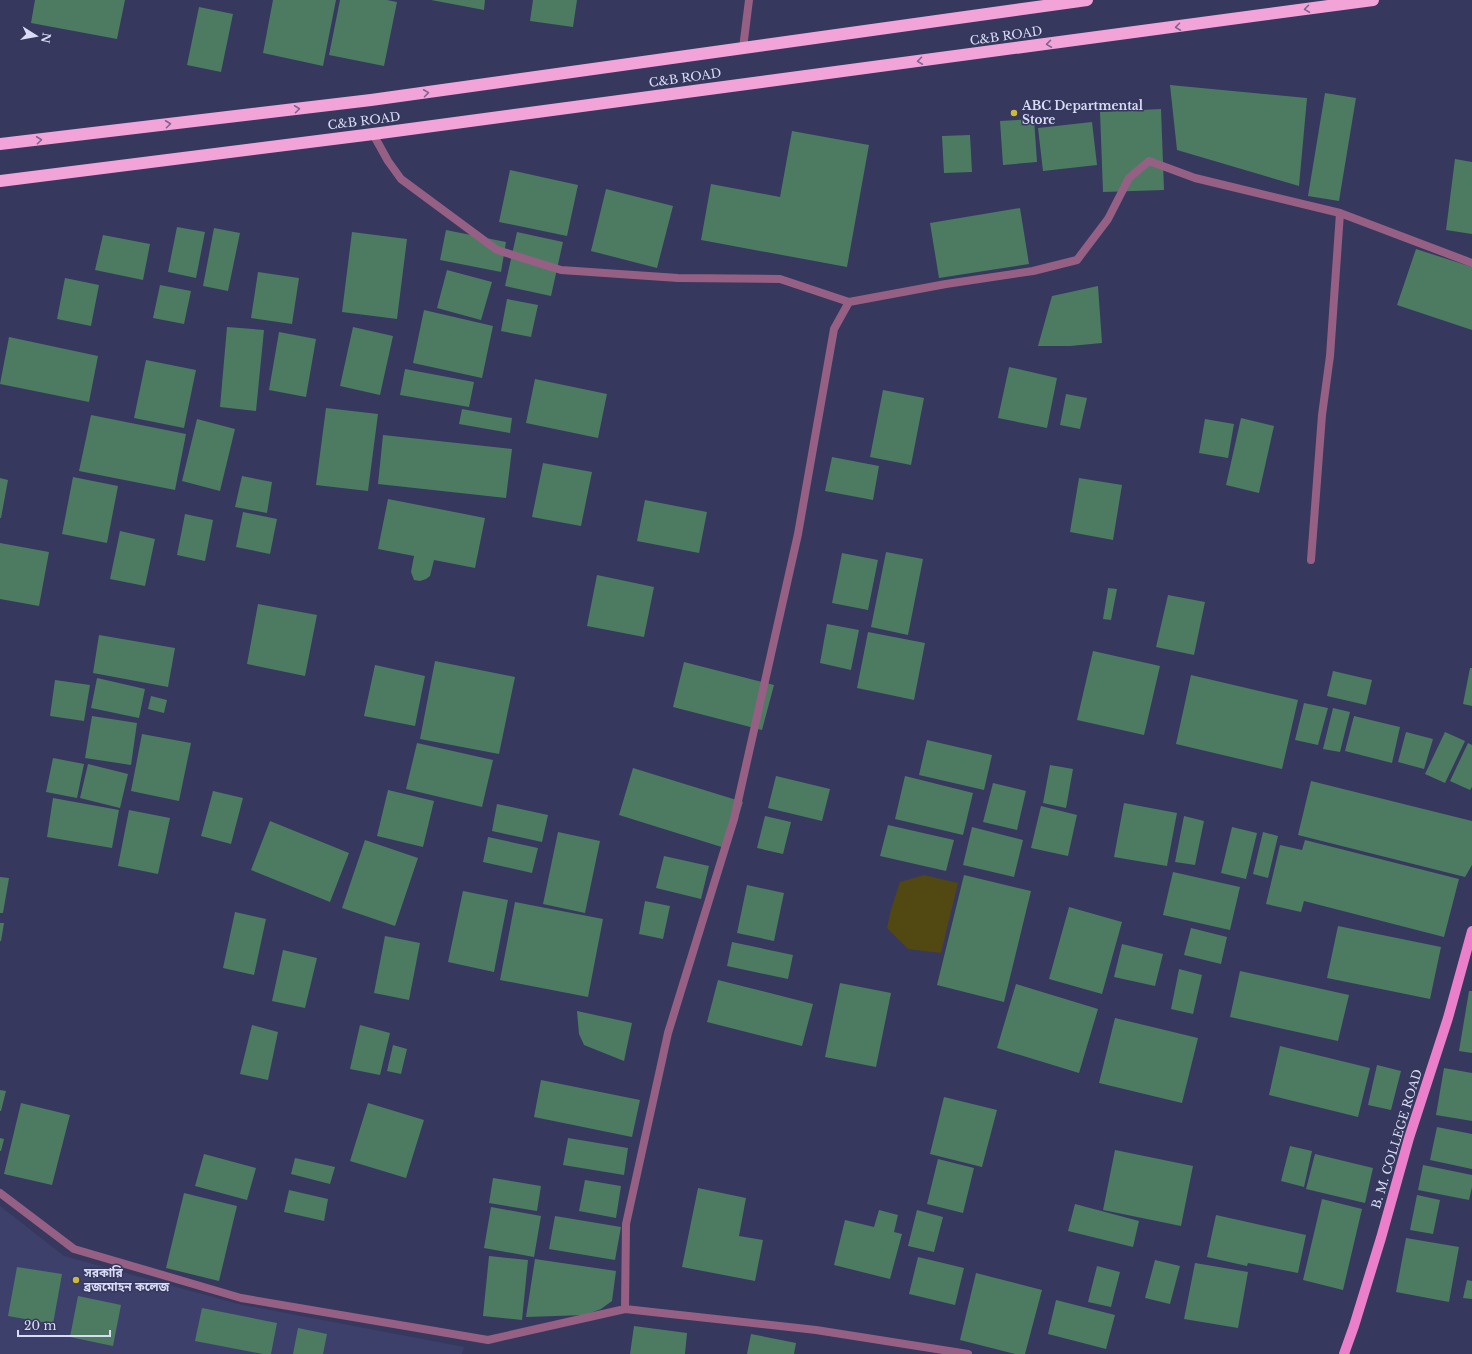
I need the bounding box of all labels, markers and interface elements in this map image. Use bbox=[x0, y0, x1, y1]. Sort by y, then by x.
one-way arrow bbox=[1304, 4, 1310, 13]
north arrow bbox=[16, 16, 56, 56]
one-way arrow bbox=[1175, 22, 1181, 31]
street label: C&B ROAD bbox=[969, 23, 1043, 48]
text: N bbox=[38, 31, 54, 45]
one-way arrow bbox=[1046, 39, 1052, 48]
one-way arrow bbox=[917, 56, 923, 65]
street label: C&B ROAD bbox=[648, 65, 722, 90]
one-way arrow bbox=[423, 89, 429, 98]
place label: ABC Departmental Store bbox=[1021, 98, 1144, 127]
one-way arrow bbox=[294, 105, 300, 114]
marker: ABC Departmental Store bbox=[1009, 108, 1019, 118]
street label: C&B ROAD bbox=[327, 109, 401, 132]
one-way arrow bbox=[165, 120, 171, 129]
one-way arrow bbox=[36, 136, 42, 145]
street label: B. M. COLLEGE ROAD bbox=[1368, 1067, 1425, 1210]
place label: সরকারি ব্রজমোহন কলেজ bbox=[83, 1265, 170, 1294]
marker: সরকারি ব্রজমোহন কলেজ bbox=[71, 1275, 81, 1285]
scale bar bbox=[18, 1312, 110, 1338]
text: 20 m bbox=[24, 1318, 56, 1333]

